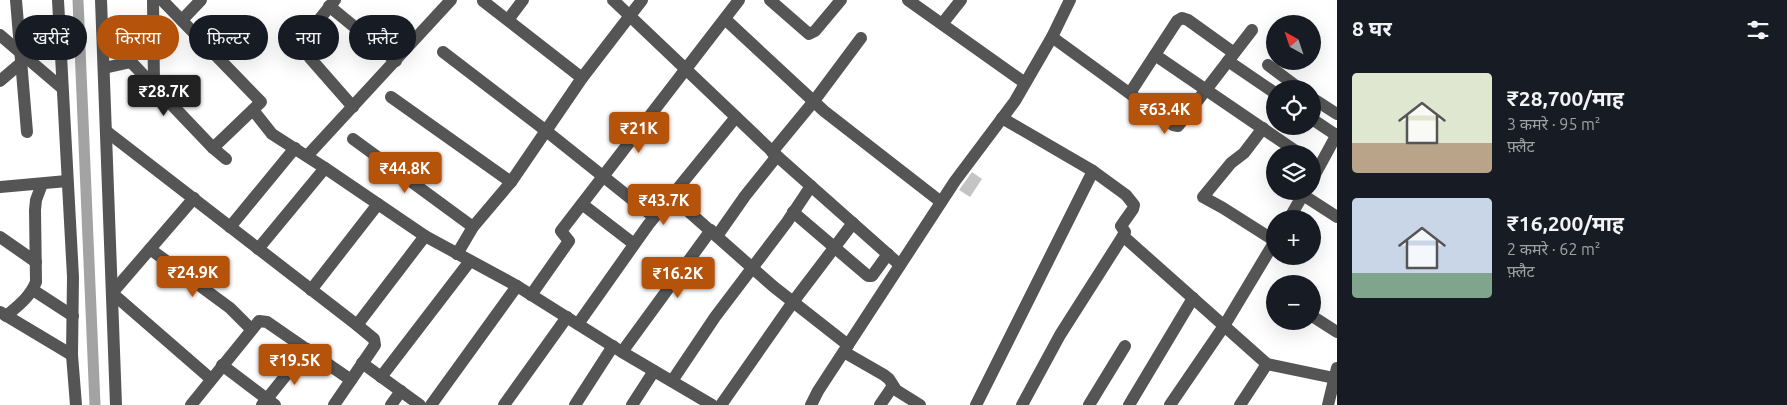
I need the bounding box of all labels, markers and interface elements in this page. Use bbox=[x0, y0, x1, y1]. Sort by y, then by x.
chip: खरीदें bbox=[15, 15, 87, 60]
chip: किराया bbox=[97, 15, 179, 60]
chip: फ़िल्टर bbox=[189, 15, 268, 60]
chip: नया bbox=[278, 15, 339, 60]
chip: फ़्लैट bbox=[349, 15, 416, 60]
north arrow bbox=[1266, 15, 1321, 70]
map controls bbox=[1266, 15, 1321, 330]
text: 8 घर bbox=[1352, 16, 1392, 40]
icon: filters bbox=[1744, 16, 1772, 44]
pin: ₹28.7K bbox=[123, 74, 205, 117]
button: locate bbox=[1266, 80, 1321, 135]
text: ₹28.7K bbox=[139, 82, 189, 100]
text: ₹28,700/माह bbox=[1507, 86, 1624, 110]
pin: ₹63.4K bbox=[1124, 92, 1206, 135]
icon: home bbox=[1392, 93, 1452, 153]
text: ₹63.4K bbox=[1140, 100, 1190, 118]
pin: ₹21K bbox=[609, 112, 669, 154]
text: 3 कमरे · 95 m² bbox=[1507, 115, 1601, 133]
text: ₹21K bbox=[620, 119, 658, 137]
text: फ़्लैट bbox=[1507, 137, 1535, 155]
button: layers bbox=[1266, 145, 1321, 200]
pin: ₹44.8K bbox=[364, 152, 446, 194]
text: ₹44.8K bbox=[380, 159, 430, 177]
pin: ₹43.7K bbox=[623, 184, 705, 226]
text: ₹43.7K bbox=[639, 191, 689, 209]
button: + bbox=[1266, 210, 1321, 265]
text: ₹16,200/माह bbox=[1507, 211, 1624, 235]
icon: home bbox=[1392, 218, 1452, 278]
text: 2 कमरे · 62 m² bbox=[1507, 240, 1601, 258]
pin: ₹24.9K bbox=[152, 256, 234, 298]
pin: ₹16.2K bbox=[637, 256, 719, 299]
text: फ़्लैट bbox=[1507, 262, 1535, 280]
text: ₹24.9K bbox=[168, 263, 218, 281]
text: ₹16.2K bbox=[653, 264, 703, 282]
button: − bbox=[1266, 275, 1321, 330]
pin: ₹19.5K bbox=[254, 344, 336, 386]
text: ₹19.5K bbox=[270, 351, 320, 369]

